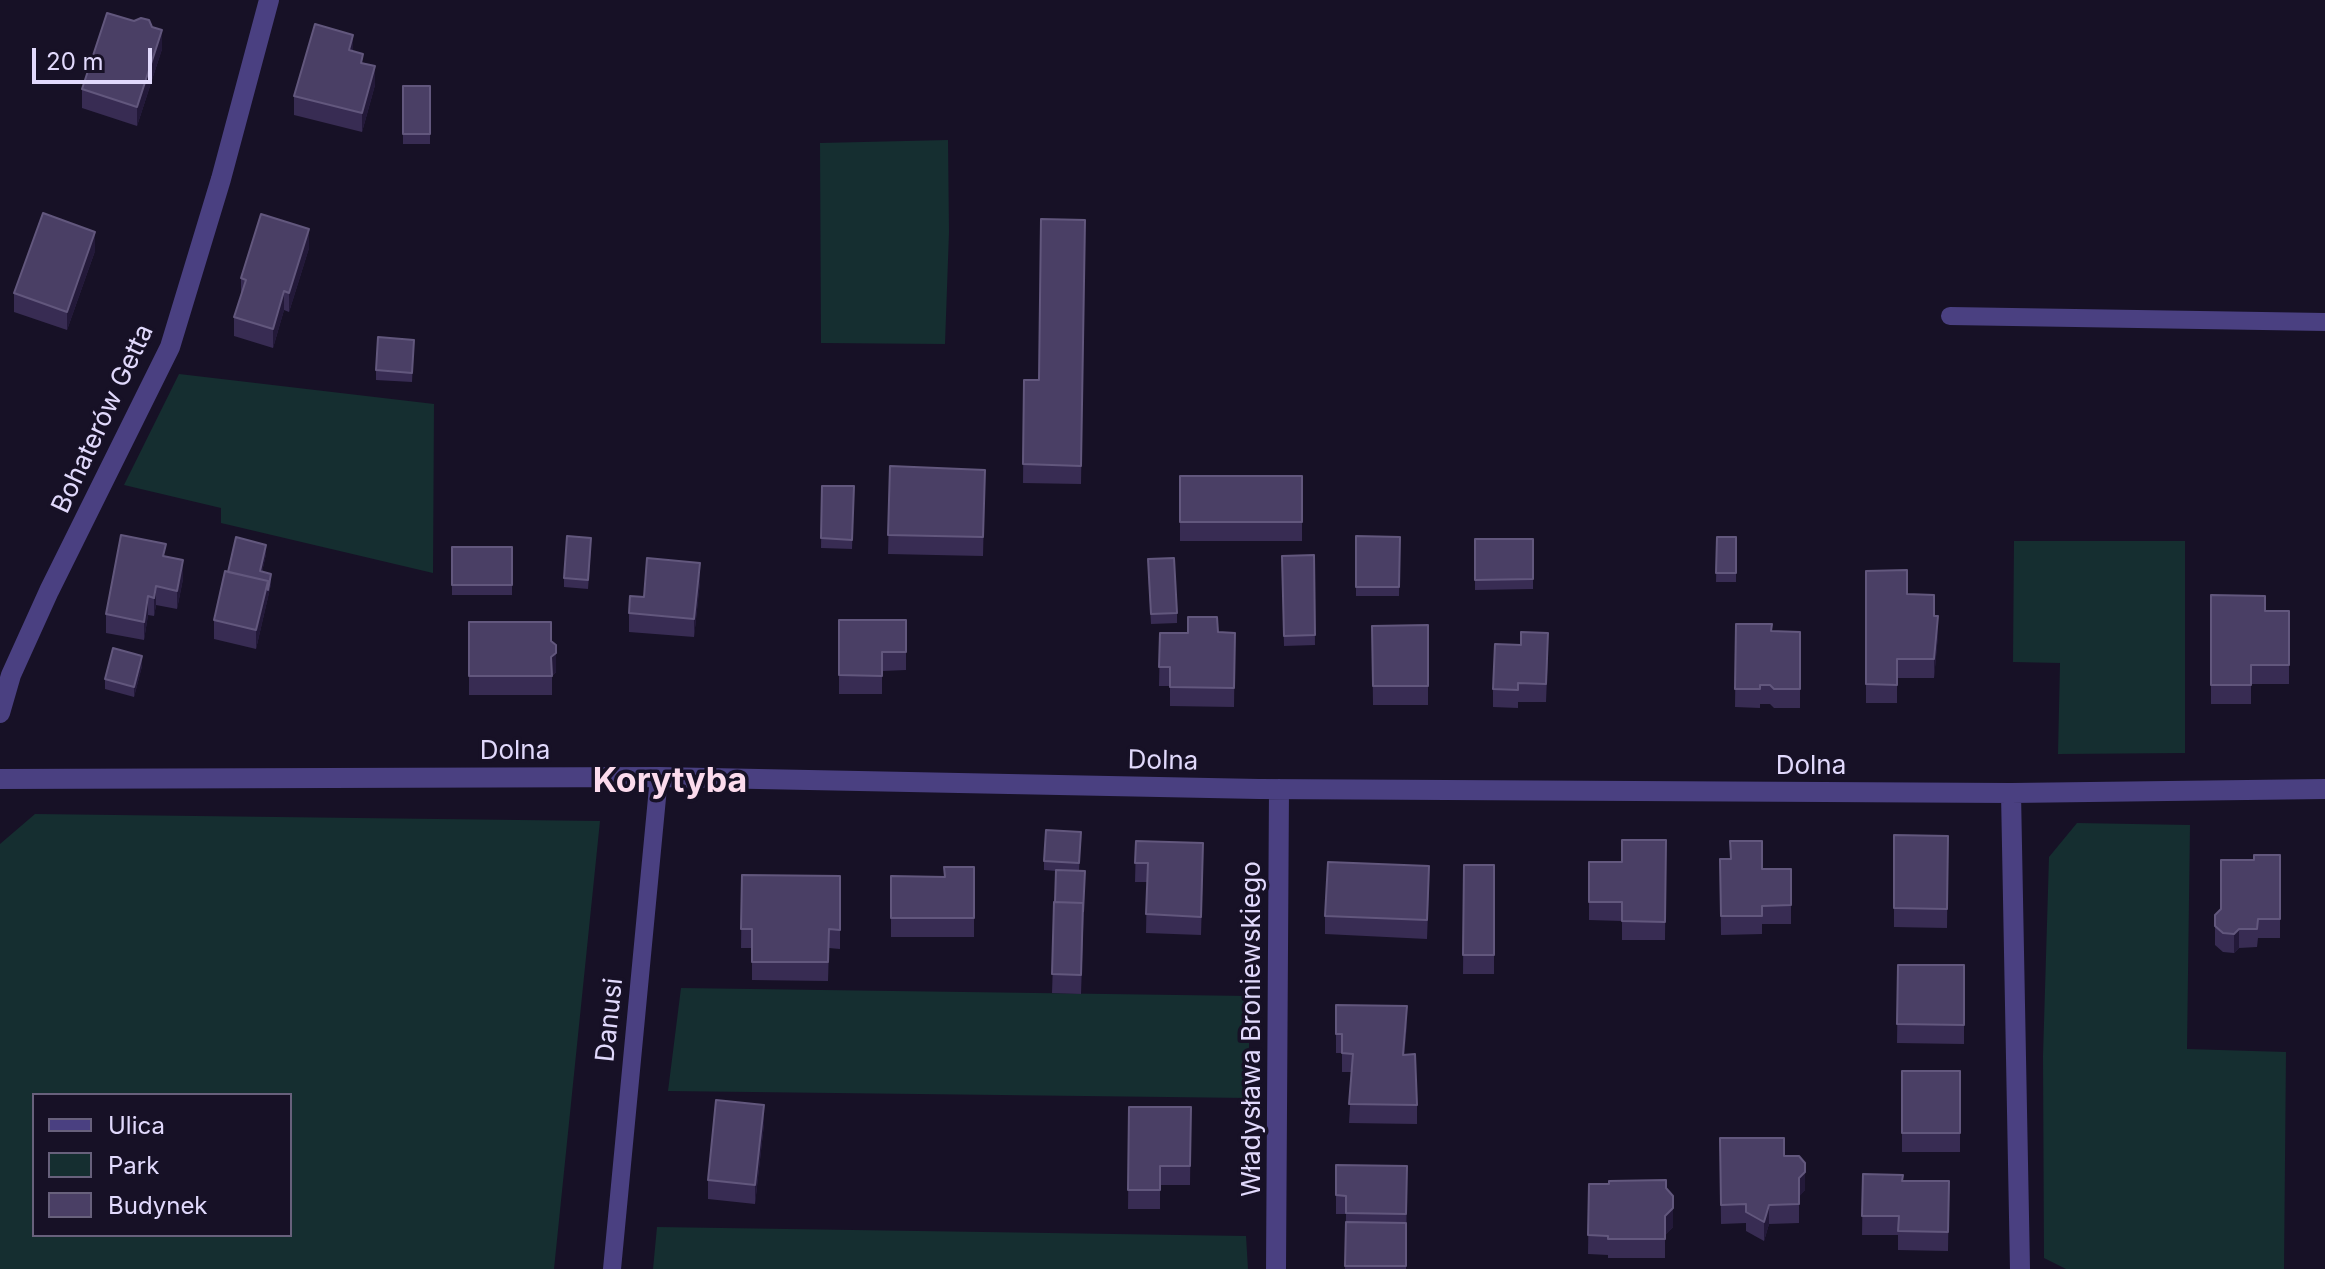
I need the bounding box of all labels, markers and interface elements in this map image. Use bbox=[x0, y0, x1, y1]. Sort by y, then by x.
scale bar bbox=[36, 32, 156, 82]
text: 20 m bbox=[46, 47, 104, 76]
street label: Bohaterów Getta bbox=[46, 320, 160, 518]
street label: Dolna bbox=[480, 735, 550, 767]
street label: Dolna bbox=[1127, 745, 1199, 777]
street label: Dolna bbox=[1776, 750, 1846, 782]
district label: Korytyba bbox=[593, 762, 747, 802]
street label: Władysława Broniewskiego bbox=[1236, 861, 1268, 1197]
street label: Danusi bbox=[590, 977, 630, 1063]
legend bbox=[32, 1093, 292, 1237]
text: Ulica bbox=[108, 1111, 165, 1140]
text: Park bbox=[108, 1151, 159, 1180]
text: Budynek bbox=[108, 1191, 208, 1220]

